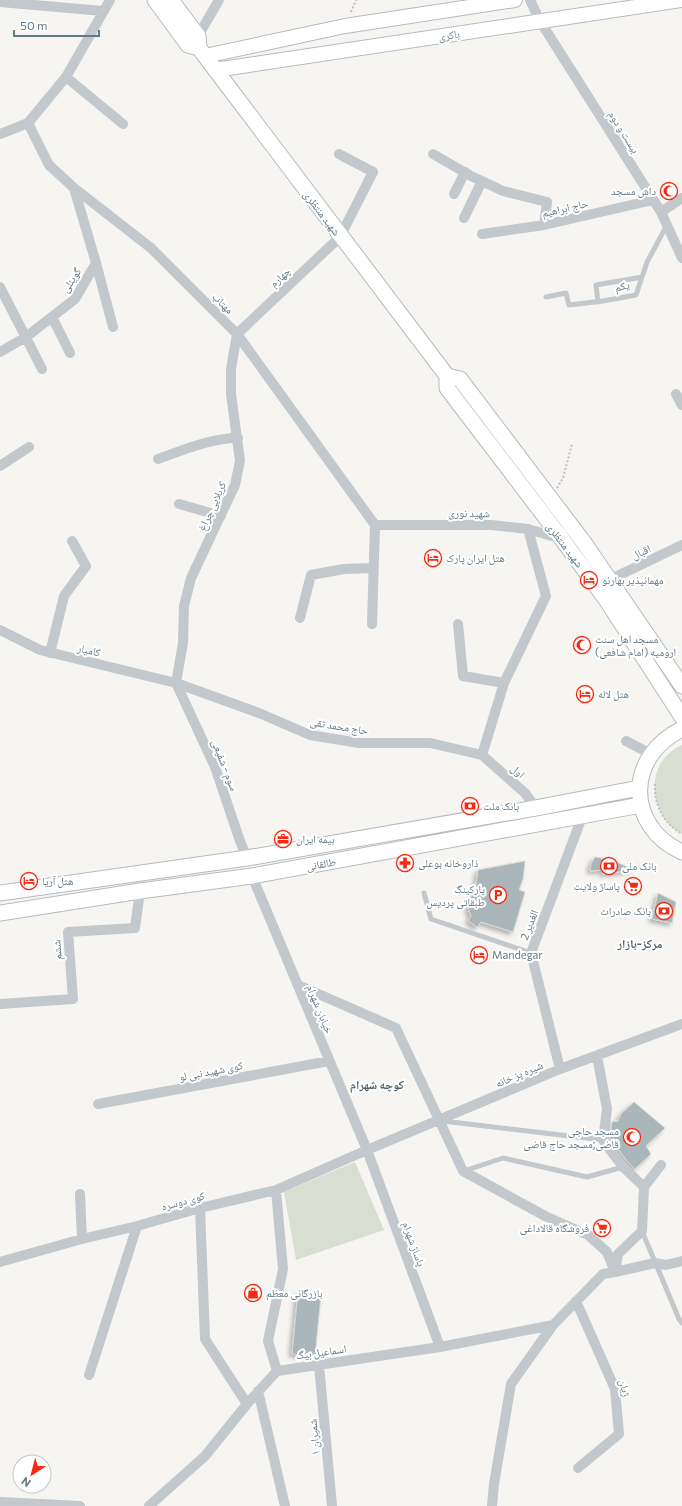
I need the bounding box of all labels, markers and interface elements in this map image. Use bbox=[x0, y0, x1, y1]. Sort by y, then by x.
scale bar bbox=[14, 12, 99, 38]
text: 50 m bbox=[20, 18, 48, 32]
street label: باکری bbox=[437, 26, 461, 44]
street label: بیست و دوم bbox=[605, 108, 643, 156]
mosque icon: داش مسجد bbox=[659, 181, 679, 201]
place label: داش مسجد bbox=[611, 184, 656, 198]
street label: شهید منتظری bbox=[300, 188, 344, 238]
street label: حاج ابراهیم bbox=[541, 196, 590, 221]
street label: چهارم bbox=[267, 264, 293, 290]
street label: گوینلی bbox=[58, 265, 84, 295]
street label: یکم bbox=[613, 277, 632, 296]
street label: مهتاب bbox=[210, 289, 237, 316]
street label: کربلایی چراغ bbox=[195, 479, 229, 533]
street label: شهید نوری bbox=[448, 506, 490, 520]
street label: شهید منتظری bbox=[543, 520, 587, 570]
street label: اقبال bbox=[629, 541, 653, 563]
hotel icon: هتل ایران پارک bbox=[423, 548, 443, 568]
place label: هتل ایران پارک bbox=[446, 551, 505, 565]
hotel icon: مهمانپذیر بهارنو bbox=[579, 570, 599, 590]
place label: مهمانپذیر بهارنو bbox=[602, 573, 663, 587]
place label: مسجد اهل سنت ارومیه (امام شافعی) bbox=[595, 632, 676, 659]
mosque icon: مسجد اهل سنت ارومیه (امام شافعی) bbox=[572, 635, 592, 655]
street label: کامیار bbox=[75, 640, 102, 659]
hotel icon: هتل لاله bbox=[575, 684, 595, 704]
place label: هتل لاله bbox=[598, 687, 630, 701]
street label: حاج محمد تقی bbox=[309, 714, 369, 738]
street label: سوم - شفیعی bbox=[209, 737, 241, 793]
street label: اول bbox=[508, 761, 528, 781]
bank icon: بانک ملت bbox=[460, 796, 480, 816]
place label: بانک ملت bbox=[483, 799, 519, 812]
office icon: بیمه ایران bbox=[273, 829, 293, 849]
place label: بیمه ایران bbox=[296, 832, 335, 846]
pharmacy icon: ذاروخانه بوعلی bbox=[395, 853, 415, 873]
street label: طالقانی bbox=[305, 855, 337, 873]
place label: ذاروخانه بوعلی bbox=[418, 856, 479, 870]
bank icon: بانک ملی bbox=[599, 856, 619, 876]
place label: بانک ملی bbox=[622, 859, 657, 873]
hotel icon: هتل آریا bbox=[19, 871, 39, 891]
place label: هتل آریا bbox=[42, 874, 74, 888]
supermarket icon: پاساژ ولایت bbox=[623, 876, 643, 896]
place label: پاساژ ولایت bbox=[573, 879, 620, 893]
place label: پارکینگ طبقاتی پردیس bbox=[426, 882, 485, 909]
parking icon: پارکینگ طبقاتی پردیس bbox=[488, 885, 508, 905]
bank icon: بانک صادرات bbox=[654, 901, 674, 921]
place label: بانک صادرات bbox=[600, 904, 651, 917]
street label: 2 الغدیر bbox=[517, 908, 540, 942]
district label: مرکز-بازار bbox=[617, 936, 663, 951]
street label: ششم bbox=[49, 939, 66, 961]
hotel icon: Mandegar bbox=[469, 945, 489, 965]
place label: Mandegar bbox=[492, 948, 543, 961]
street label: خیابان شهرام bbox=[304, 982, 336, 1036]
street label: کوی شهید نبی لو bbox=[178, 1058, 245, 1084]
street label: شیره پز خانه bbox=[493, 1058, 545, 1090]
district label: کوچه شهرام bbox=[350, 1077, 405, 1093]
place label: مسجد حاجی قاضی;مسجد حاج قاضی bbox=[523, 1124, 619, 1151]
mosque icon: مسجد حاجی قاضی;مسجد حاج قاضی bbox=[622, 1127, 642, 1147]
street label: کوی دوسره bbox=[160, 1188, 207, 1214]
supermarket icon: فروشگاه قالاداغی bbox=[592, 1218, 612, 1238]
street label: پاساژ شهرام bbox=[399, 1220, 429, 1269]
place label: فروشگاه قالاداغی bbox=[520, 1221, 589, 1235]
shop icon: بازرگانی معظم bbox=[243, 1283, 263, 1303]
place label: بازرگانی معظم bbox=[266, 1286, 323, 1301]
street label: اسماعیل بیگ bbox=[295, 1342, 347, 1362]
street label: ژیان bbox=[616, 1378, 634, 1398]
street label: شمیران ۱ bbox=[305, 1418, 323, 1456]
north arrow bbox=[12, 1454, 52, 1494]
text: N bbox=[19, 1475, 33, 1490]

